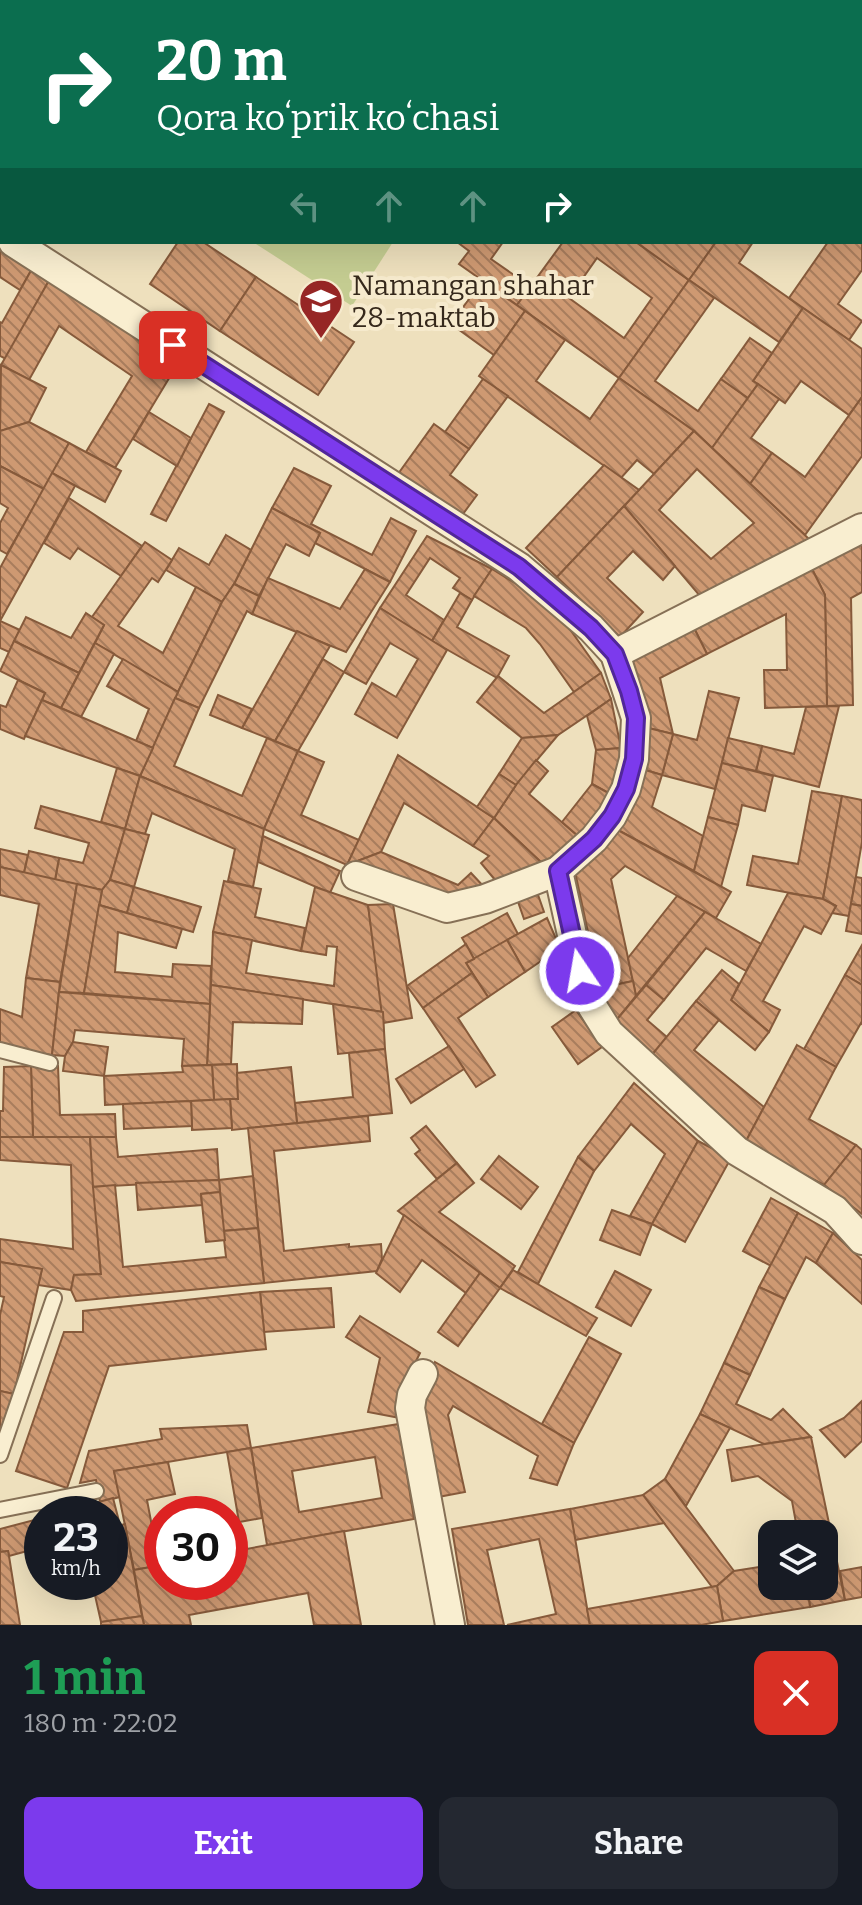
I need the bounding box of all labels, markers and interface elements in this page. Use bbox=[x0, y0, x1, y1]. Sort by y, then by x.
text: 20 m bbox=[156, 28, 287, 95]
icon: right bbox=[24, 32, 128, 136]
text: Qora koʻprik koʻchasi bbox=[156, 96, 499, 140]
icon: left bbox=[283, 184, 327, 228]
icon: ahead bbox=[367, 184, 411, 228]
icon: ahead bbox=[451, 184, 495, 228]
icon: right bbox=[535, 184, 579, 228]
place label: Namangan shahar 28-maktab bbox=[352, 269, 594, 334]
school or university icon: Namangan shahar 28-maktab bbox=[297, 277, 345, 340]
pin bbox=[139, 311, 207, 379]
icon: arrive bbox=[151, 323, 195, 367]
position arrow bbox=[538, 929, 622, 1013]
speed limit sign: 30 bbox=[144, 1496, 248, 1600]
text: 23 bbox=[53, 1514, 99, 1562]
map controls bbox=[758, 1520, 838, 1600]
button: layers bbox=[758, 1520, 838, 1600]
text: km/h bbox=[51, 1556, 101, 1580]
text: 1 min bbox=[24, 1649, 145, 1707]
button: close bbox=[754, 1651, 838, 1735]
text: 180 m · 22:02 bbox=[24, 1708, 177, 1739]
button: Exit bbox=[24, 1797, 423, 1889]
button: Share bbox=[439, 1797, 838, 1889]

